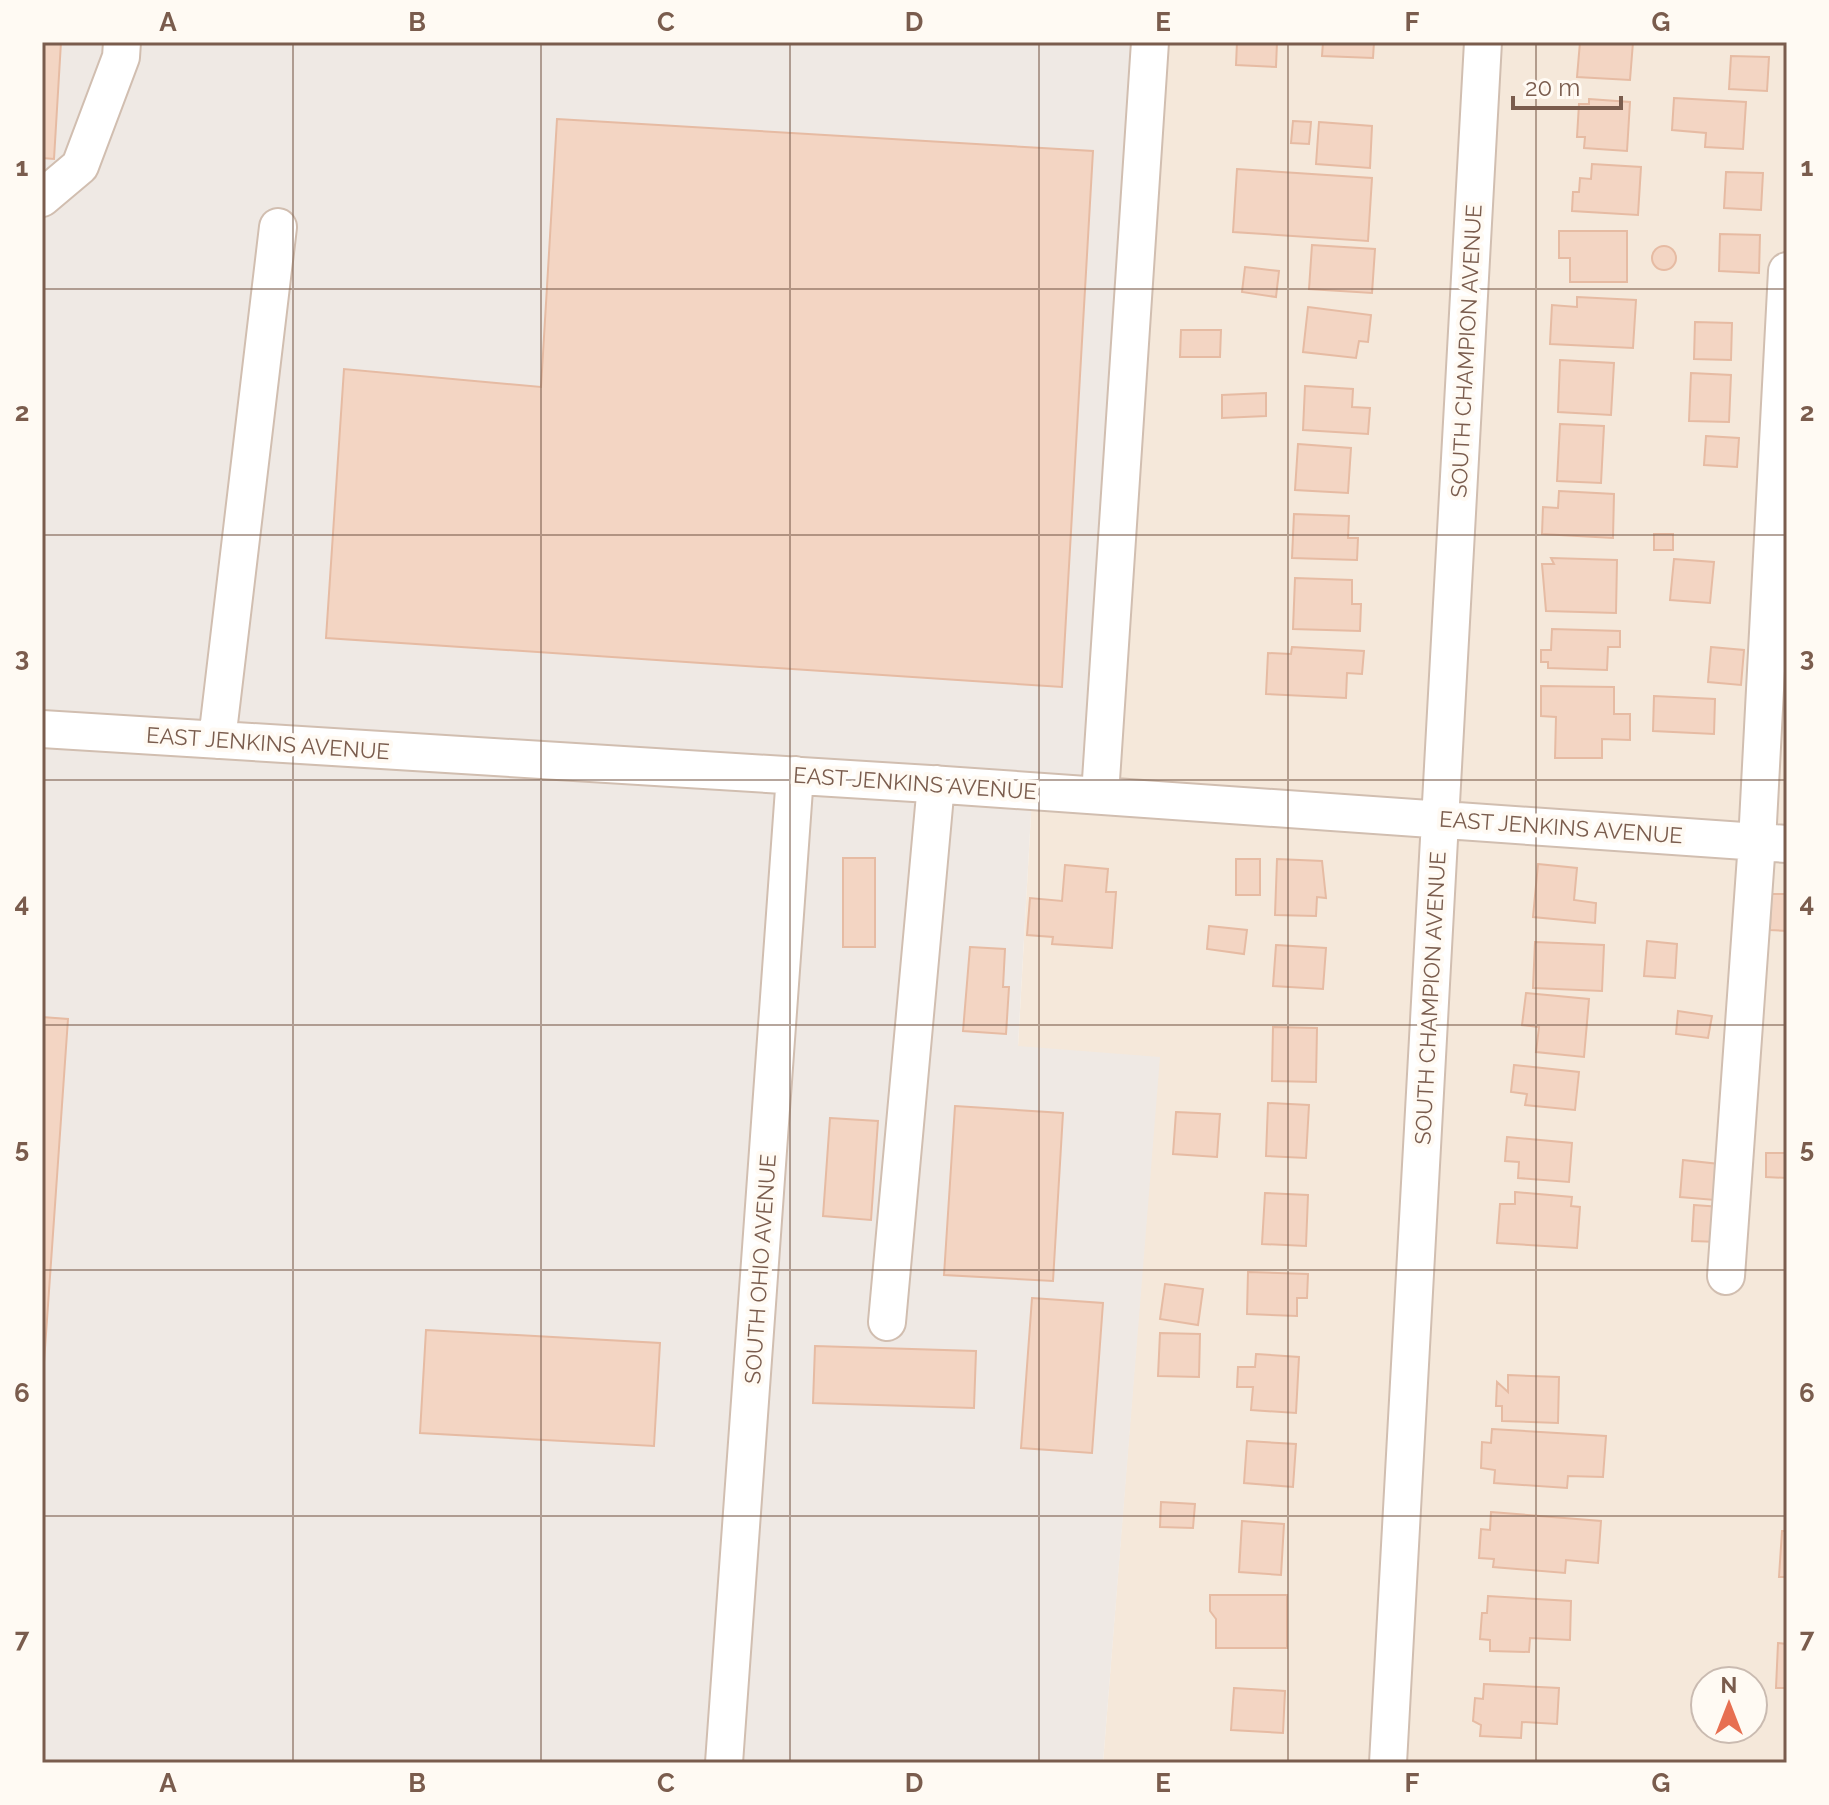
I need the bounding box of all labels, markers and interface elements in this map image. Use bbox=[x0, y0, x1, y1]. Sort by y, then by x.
text: A bbox=[159, 7, 177, 37]
text: B bbox=[408, 7, 426, 37]
text: C bbox=[657, 7, 675, 37]
text: D bbox=[905, 7, 923, 37]
text: E bbox=[1155, 7, 1171, 37]
text: F bbox=[1405, 7, 1420, 37]
text: G bbox=[1652, 7, 1670, 37]
scale bar bbox=[1513, 60, 1621, 110]
text: 20 m bbox=[1525, 73, 1580, 102]
text: 1 bbox=[16, 152, 29, 182]
text: 1 bbox=[1801, 152, 1814, 182]
street label: SOUTH CHAMPION AVENUE bbox=[1445, 204, 1487, 498]
text: 2 bbox=[15, 397, 29, 427]
text: 2 bbox=[1800, 397, 1814, 427]
text: 3 bbox=[15, 642, 29, 672]
text: 3 bbox=[1800, 642, 1814, 672]
street label: EAST JENKINS AVENUE bbox=[145, 722, 391, 764]
street label: EAST JENKINS AVENUE bbox=[792, 762, 1038, 804]
street label: EAST JENKINS AVENUE bbox=[1438, 806, 1684, 848]
street label: SOUTH CHAMPION AVENUE bbox=[1409, 851, 1451, 1145]
text: 4 bbox=[15, 888, 29, 918]
text: 4 bbox=[1800, 888, 1814, 918]
text: 5 bbox=[15, 1133, 29, 1163]
text: 5 bbox=[1800, 1133, 1814, 1163]
street label: SOUTH OHIO AVENUE bbox=[739, 1153, 781, 1385]
text: 6 bbox=[14, 1378, 30, 1408]
text: 6 bbox=[1799, 1378, 1815, 1408]
text: 7 bbox=[15, 1623, 30, 1653]
text: 7 bbox=[1800, 1623, 1815, 1653]
north arrow bbox=[1689, 1665, 1769, 1745]
text: N bbox=[1721, 1672, 1737, 1698]
text: A bbox=[159, 1768, 177, 1798]
text: B bbox=[408, 1768, 426, 1798]
text: C bbox=[657, 1768, 675, 1798]
text: D bbox=[905, 1768, 923, 1798]
text: E bbox=[1155, 1768, 1171, 1798]
text: F bbox=[1405, 1768, 1420, 1798]
text: G bbox=[1652, 1768, 1670, 1798]

